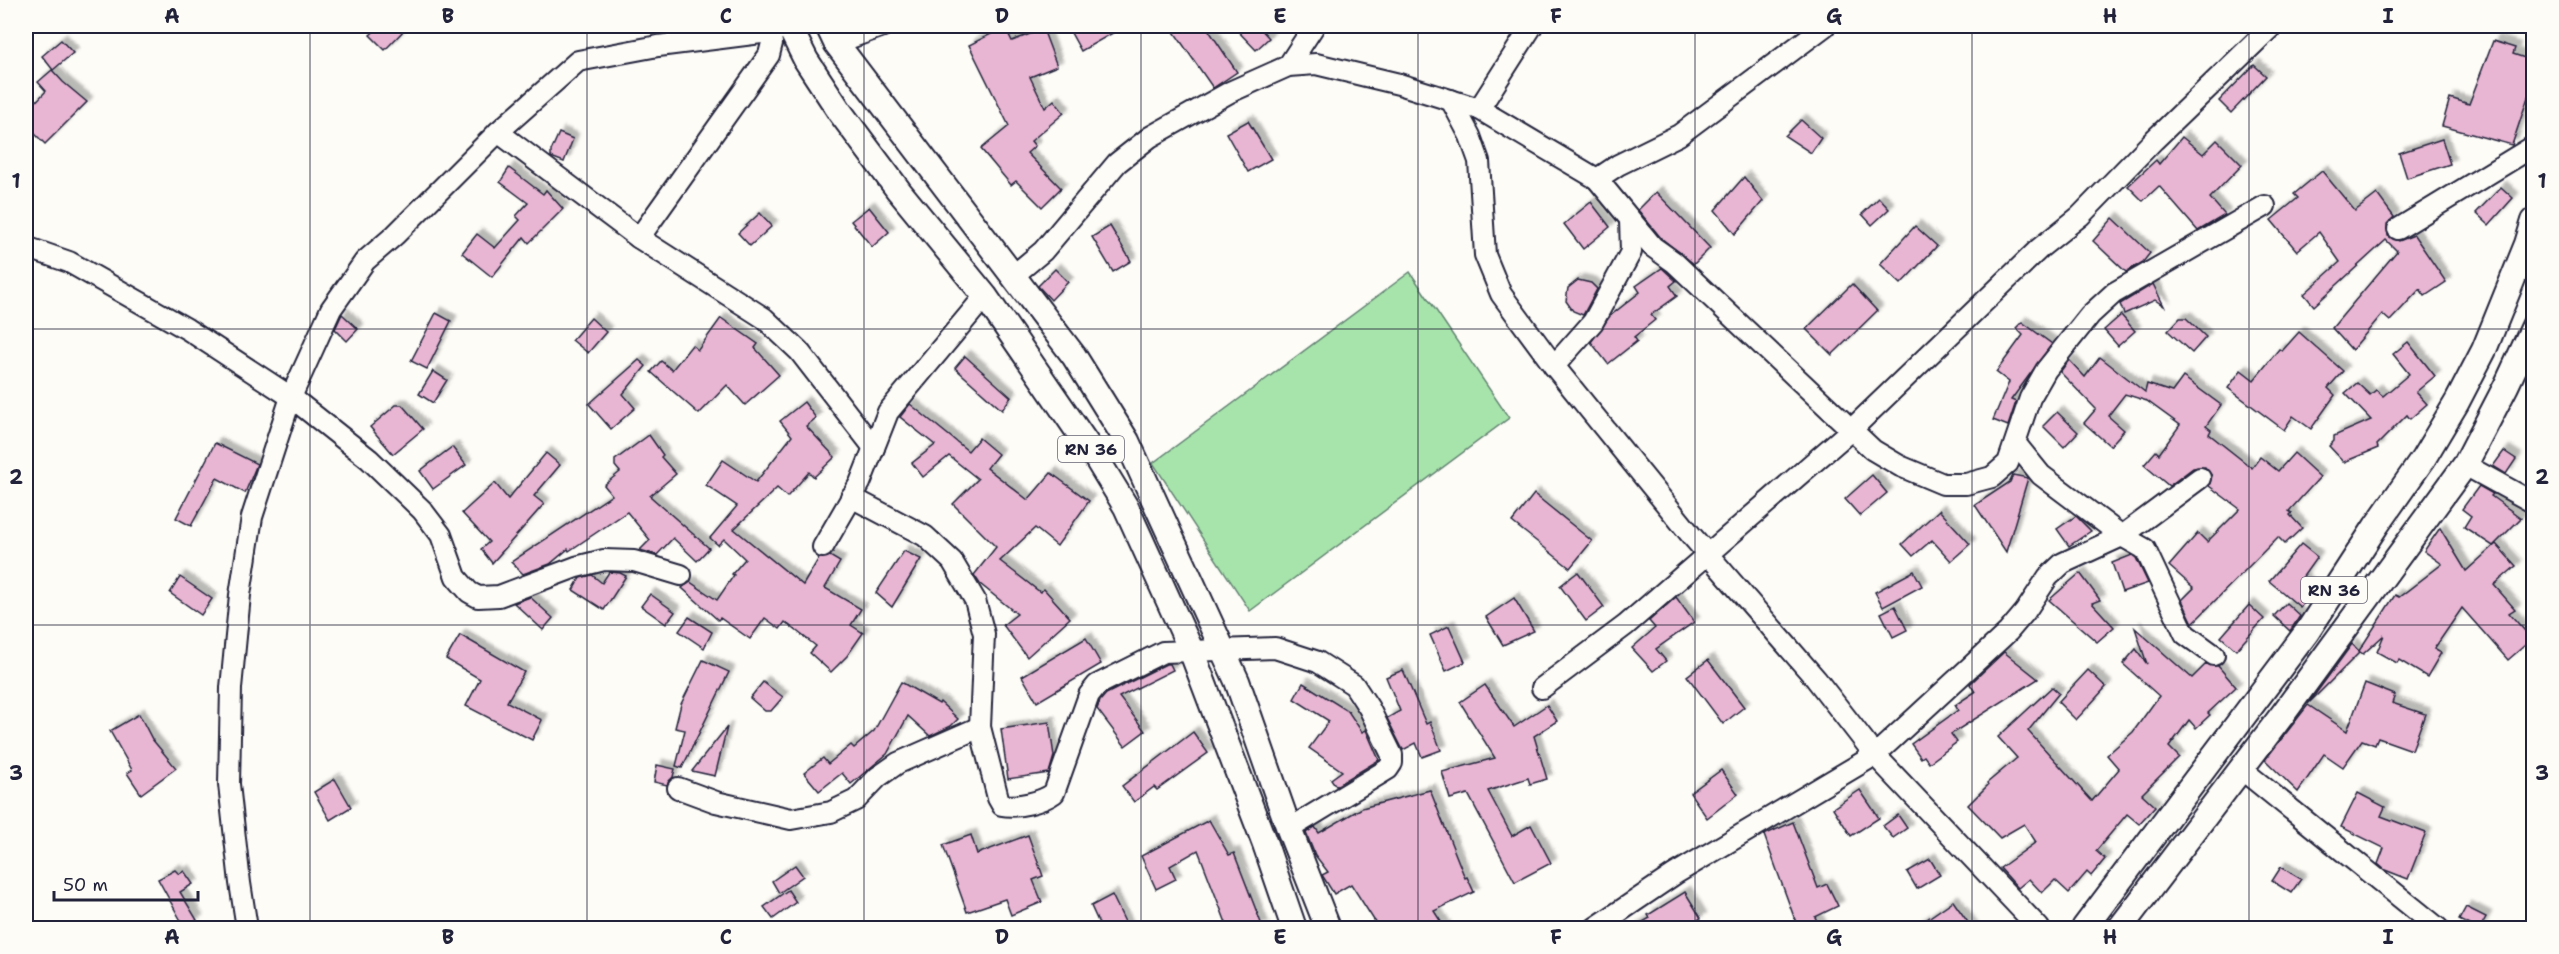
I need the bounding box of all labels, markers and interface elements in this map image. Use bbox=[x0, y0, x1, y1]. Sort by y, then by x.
text: A bbox=[164, 3, 180, 29]
text: B bbox=[442, 3, 454, 29]
text: C bbox=[720, 3, 732, 29]
text: D bbox=[995, 3, 1009, 29]
text: E bbox=[1273, 3, 1287, 29]
text: F bbox=[1550, 3, 1562, 29]
text: G bbox=[1826, 3, 1842, 29]
text: H bbox=[2103, 3, 2117, 29]
text: I bbox=[2382, 3, 2394, 29]
text: 1 bbox=[11, 168, 21, 194]
text: 1 bbox=[2537, 168, 2547, 194]
road number: RN 36 bbox=[1058, 436, 1124, 462]
text: 2 bbox=[9, 464, 23, 490]
text: 2 bbox=[2535, 464, 2549, 490]
road number: RN 36 bbox=[2301, 577, 2367, 603]
text: 3 bbox=[9, 760, 23, 786]
text: 3 bbox=[2535, 760, 2549, 786]
scale bar bbox=[54, 864, 198, 902]
text: 50 m bbox=[63, 873, 108, 897]
text: A bbox=[164, 924, 180, 950]
text: B bbox=[442, 924, 454, 950]
text: C bbox=[720, 924, 732, 950]
text: D bbox=[995, 924, 1009, 950]
text: E bbox=[1273, 924, 1287, 950]
text: F bbox=[1550, 924, 1562, 950]
text: G bbox=[1826, 924, 1842, 950]
text: H bbox=[2103, 924, 2117, 950]
text: I bbox=[2382, 924, 2394, 950]

